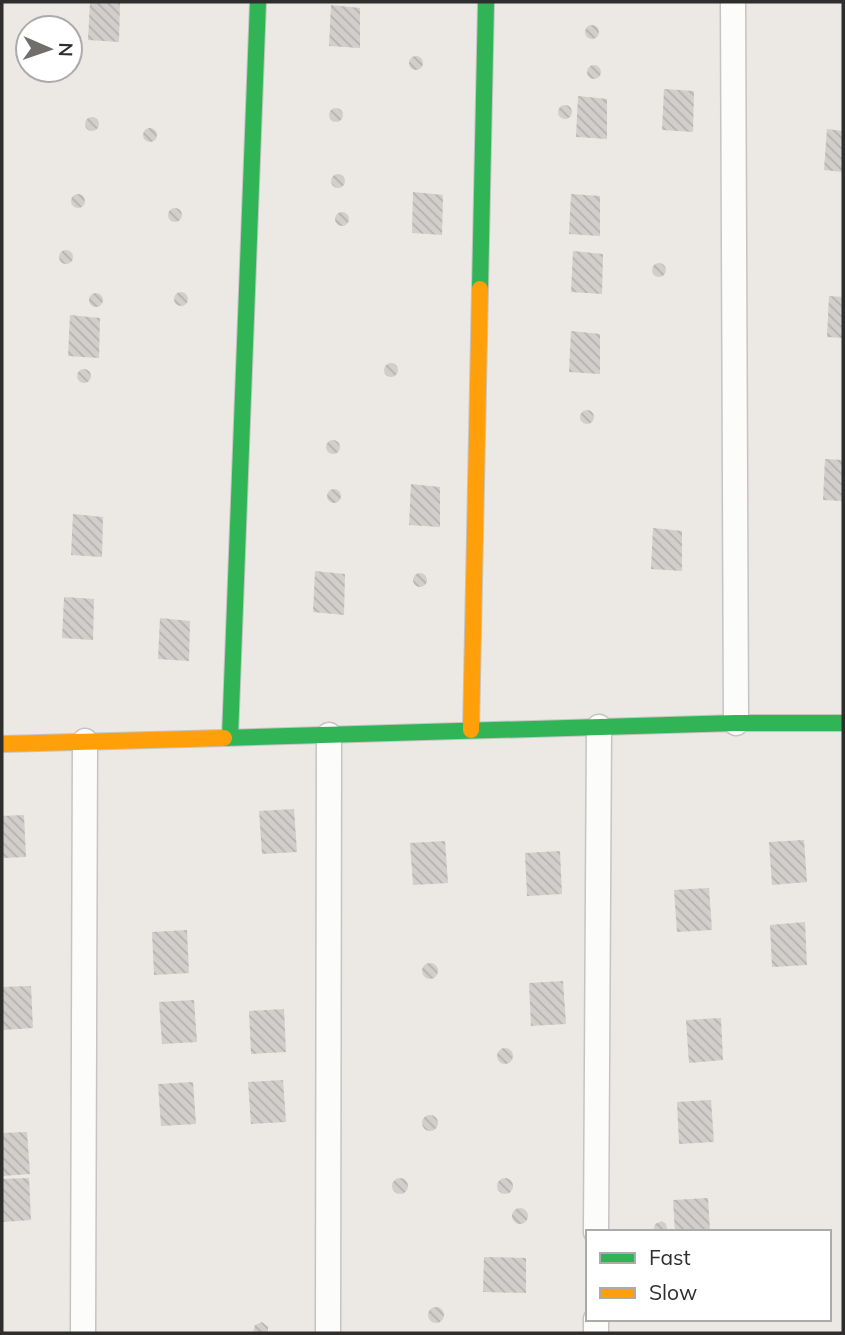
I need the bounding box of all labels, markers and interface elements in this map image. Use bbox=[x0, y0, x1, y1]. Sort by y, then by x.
north arrow bbox=[14, 14, 84, 84]
text: N bbox=[54, 42, 78, 57]
legend bbox=[586, 1230, 831, 1321]
text: Fast bbox=[649, 1244, 691, 1270]
text: Slow bbox=[649, 1279, 697, 1305]

